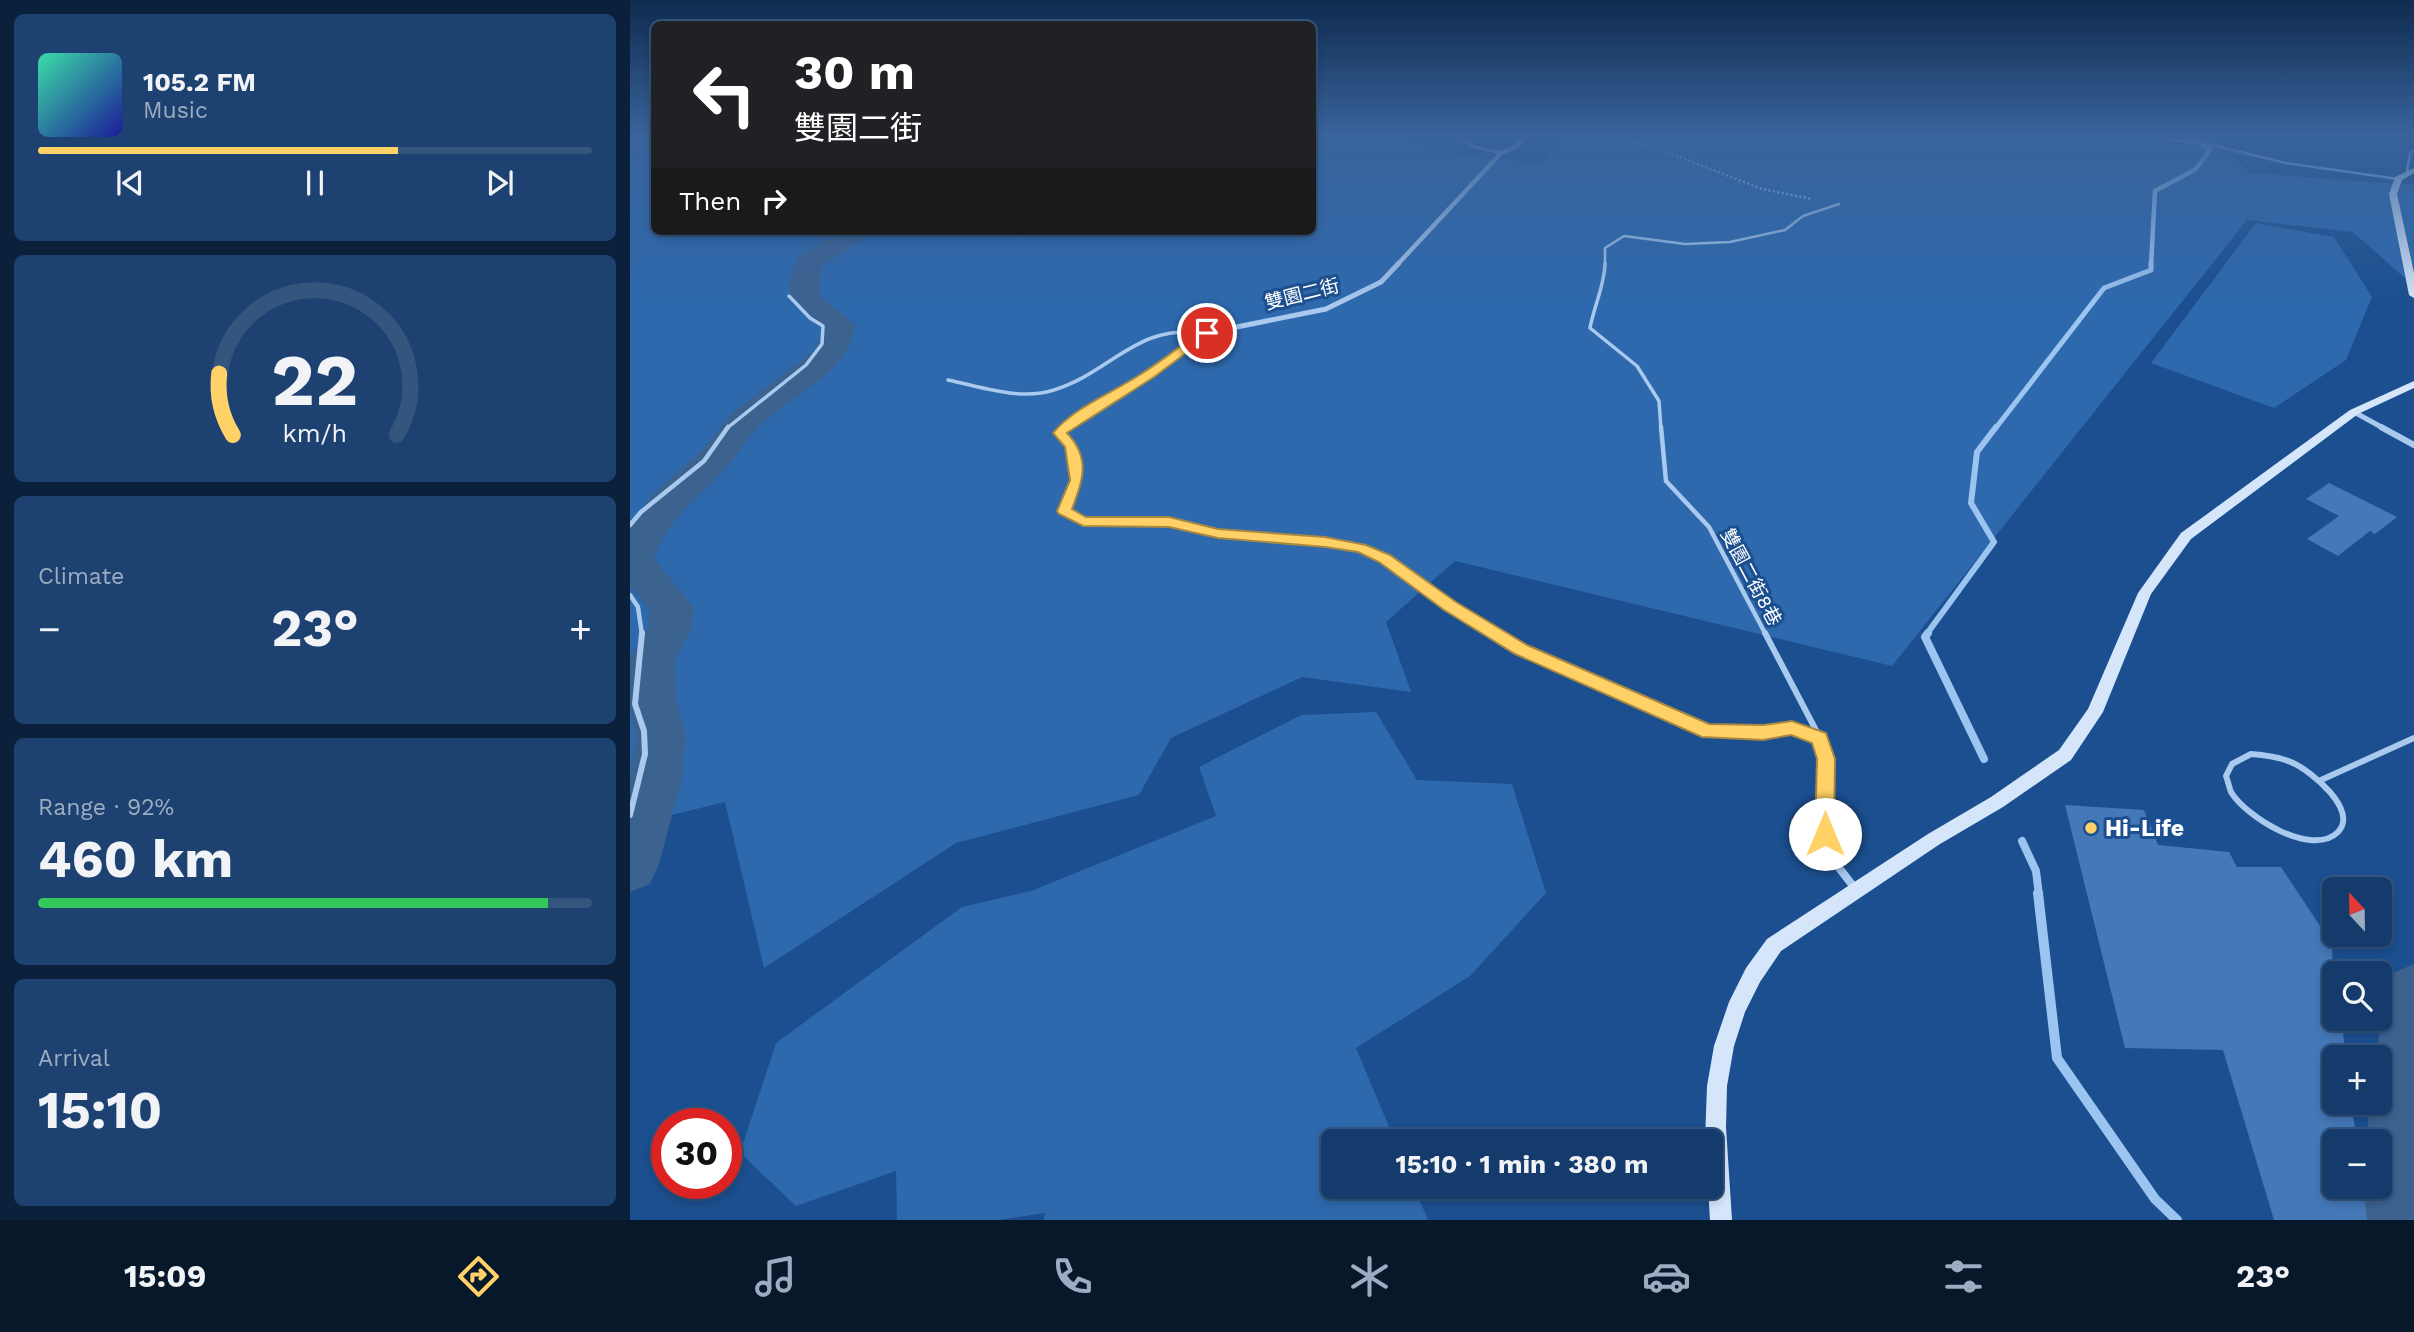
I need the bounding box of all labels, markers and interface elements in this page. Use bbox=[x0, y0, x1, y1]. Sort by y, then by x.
text: 30 m bbox=[794, 43, 915, 101]
icon: left bbox=[679, 49, 770, 140]
text: 105.2 FM bbox=[143, 67, 256, 97]
text: Music bbox=[143, 97, 208, 124]
text: 雙園二街 bbox=[794, 109, 922, 147]
icon: previous bbox=[111, 164, 149, 202]
icon: pause bbox=[296, 164, 334, 202]
icon: next bbox=[481, 164, 519, 202]
icon: right bbox=[755, 182, 793, 220]
text: Then bbox=[679, 186, 741, 216]
street label: 雙園二街 bbox=[1262, 274, 1342, 314]
pin bbox=[1177, 303, 1237, 363]
icon: arrive bbox=[1188, 314, 1226, 352]
text: 22 bbox=[272, 337, 358, 423]
text: km/h bbox=[283, 419, 347, 448]
street label: 雙園二街8巷 bbox=[1716, 524, 1786, 630]
text: Climate bbox=[38, 563, 124, 590]
text: 23° bbox=[271, 598, 359, 659]
text: − bbox=[38, 607, 61, 651]
text: + bbox=[569, 607, 592, 651]
text: Range · 92% bbox=[38, 794, 174, 821]
position arrow bbox=[1788, 797, 1862, 871]
place label: Hi-Life bbox=[2105, 815, 2184, 842]
marker: Hi-Life bbox=[2083, 820, 2099, 836]
text: 460 km bbox=[38, 829, 233, 890]
north arrow bbox=[2322, 877, 2392, 947]
map controls bbox=[2322, 877, 2392, 1199]
button: search bbox=[2322, 961, 2392, 1031]
text: Arrival bbox=[38, 1045, 110, 1072]
button: + bbox=[2322, 1045, 2392, 1115]
text: 15:10 bbox=[38, 1080, 162, 1141]
speed limit sign: 30 bbox=[651, 1108, 742, 1199]
button: − bbox=[2322, 1129, 2392, 1199]
text: 15:10 · 1 min · 380 m bbox=[1395, 1149, 1649, 1179]
icon: directions bbox=[454, 1252, 503, 1301]
icon: music bbox=[751, 1252, 800, 1301]
icon: phone bbox=[1048, 1252, 1097, 1301]
icon: climate bbox=[1345, 1252, 1394, 1301]
icon: car bbox=[1642, 1252, 1691, 1301]
icon: filters bbox=[1939, 1252, 1988, 1301]
text: 15:09 bbox=[124, 1257, 206, 1295]
text: 23° bbox=[2236, 1257, 2290, 1295]

